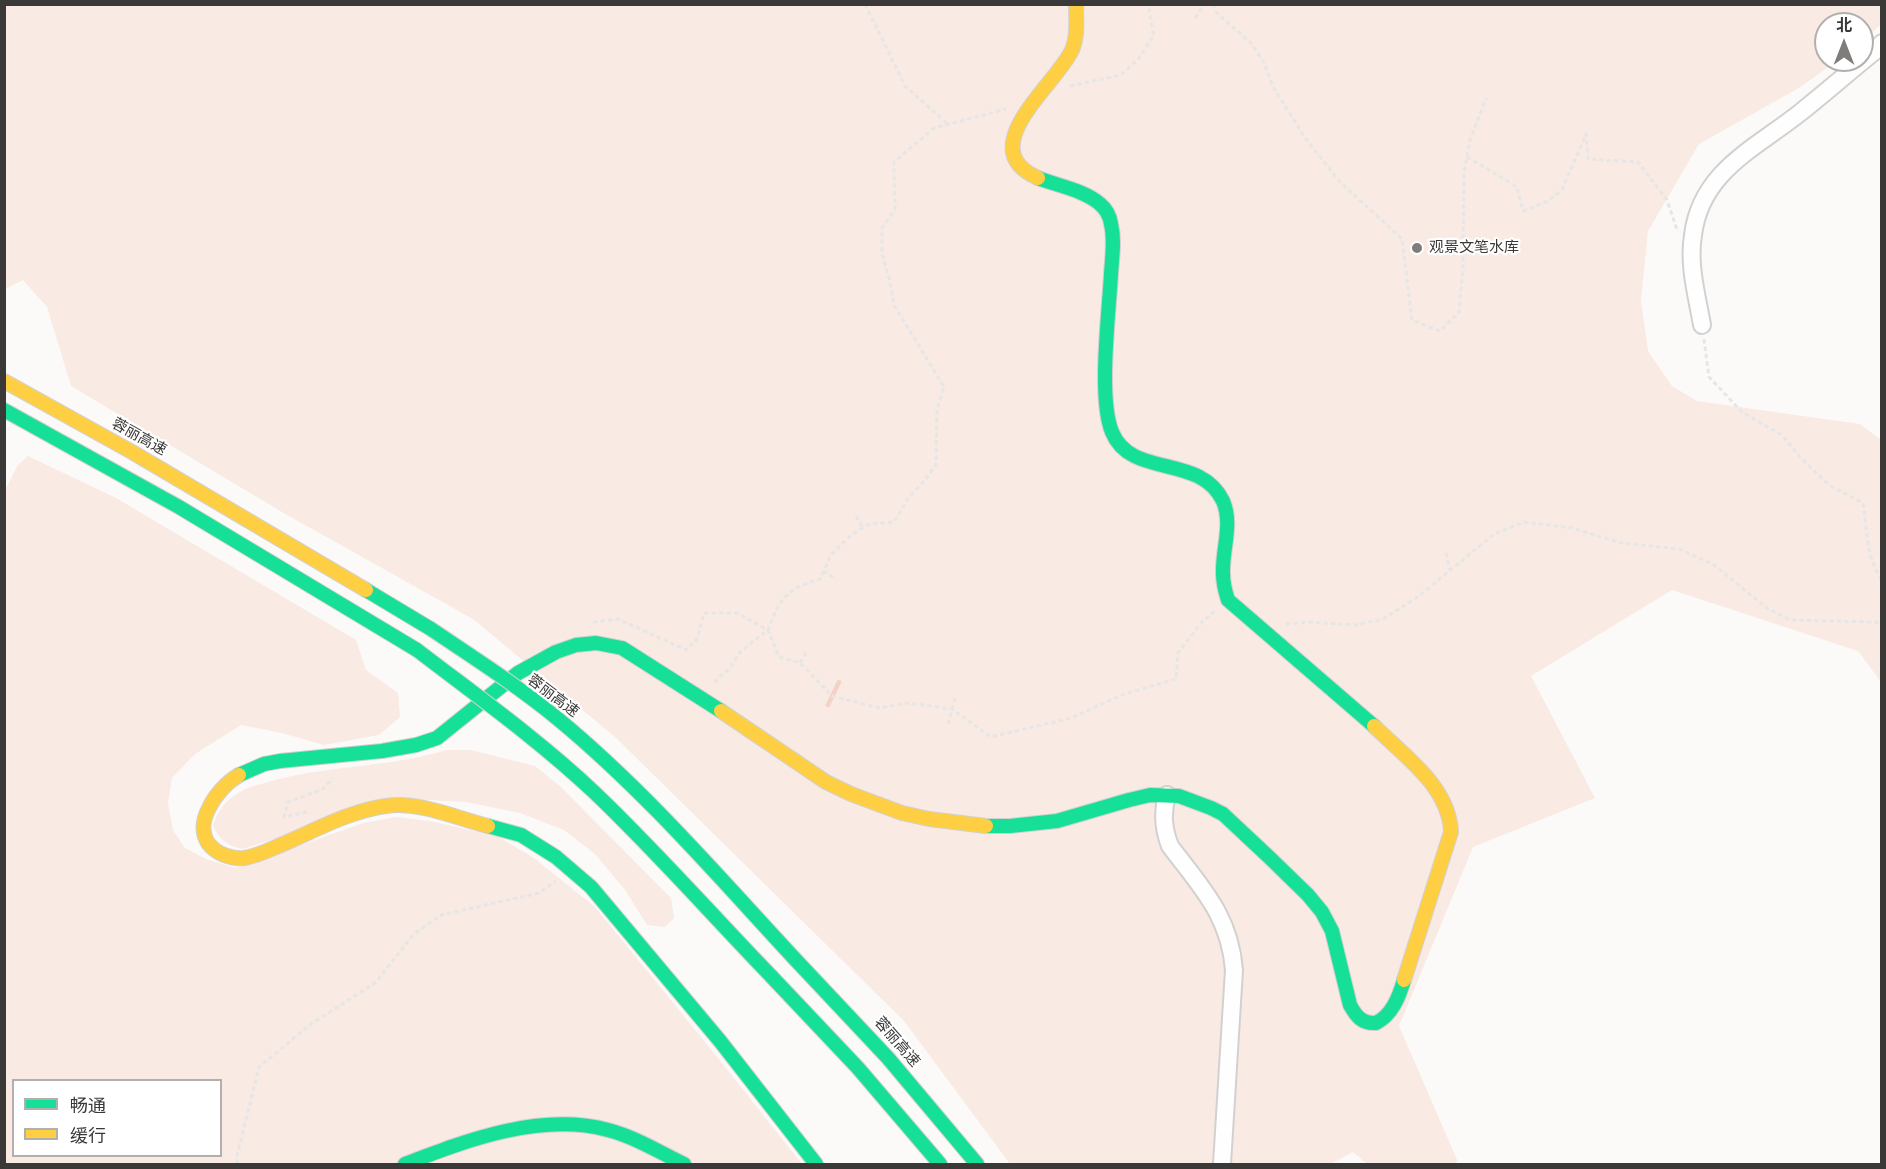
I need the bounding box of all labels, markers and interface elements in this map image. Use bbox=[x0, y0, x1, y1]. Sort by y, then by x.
north arrow bbox=[1814, 12, 1874, 72]
text: 北 bbox=[1836, 16, 1852, 35]
place label: 观景文笔水库 bbox=[1429, 239, 1519, 257]
marker: 观景文笔水库 bbox=[1410, 241, 1424, 255]
street label: 蓉丽高速 bbox=[108, 415, 170, 459]
street label: 蓉丽高速 bbox=[524, 671, 582, 721]
street label: 蓉丽高速 bbox=[871, 1013, 923, 1071]
legend bbox=[12, 1079, 222, 1157]
text: 畅通 bbox=[70, 1095, 106, 1116]
text: 缓行 bbox=[70, 1125, 106, 1146]

